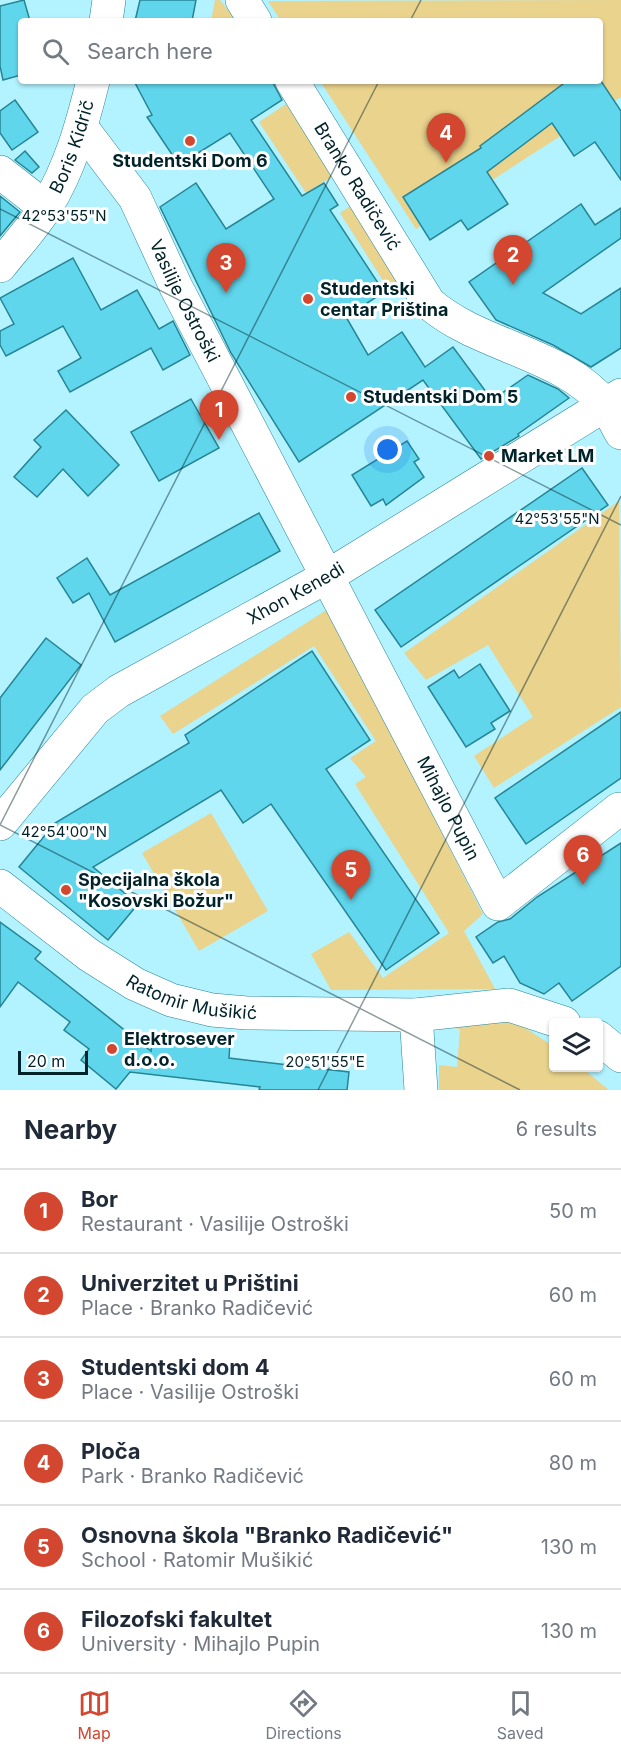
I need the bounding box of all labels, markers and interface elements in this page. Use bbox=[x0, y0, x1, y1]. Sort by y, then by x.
search box bbox=[18, 18, 603, 84]
icon: search bbox=[39, 35, 72, 68]
text: Search here bbox=[87, 38, 213, 64]
street label: Boris Kidrič bbox=[45, 97, 98, 197]
pin: 4 bbox=[426, 114, 466, 163]
street label: Branko Radičević bbox=[310, 118, 405, 254]
marker: Studentski Dom 6 bbox=[183, 134, 197, 148]
place label: Studentski Dom 6 bbox=[112, 150, 268, 171]
text: 42°53'55"N bbox=[21, 206, 107, 225]
street label: Vasilije Ostroški bbox=[146, 236, 224, 366]
pin: 2 bbox=[494, 236, 532, 285]
pin: 3 bbox=[206, 244, 246, 293]
place label: Studentski centar Priština bbox=[320, 278, 448, 320]
marker: Studentski centar Priština bbox=[301, 292, 315, 306]
place label: Studentski Dom 5 bbox=[363, 386, 518, 407]
pin: 1 bbox=[200, 390, 238, 440]
marker: Studentski Dom 5 bbox=[344, 390, 358, 404]
your location bbox=[373, 435, 402, 464]
place label: Market LM bbox=[501, 445, 594, 466]
marker: Market LM bbox=[482, 449, 496, 463]
text: 42°53'55"N bbox=[514, 509, 600, 528]
street label: Xhon Kenedi bbox=[243, 558, 348, 628]
street label: Mihajlo Pupin bbox=[413, 753, 484, 864]
text: 42°54'00"N bbox=[21, 822, 107, 841]
pin: 6 bbox=[564, 836, 602, 885]
pin: 5 bbox=[332, 850, 370, 900]
place label: Specijalna škola "Kosovski Božur" bbox=[78, 869, 234, 911]
marker: Specijalna škola "Kosovski Božur" bbox=[59, 883, 73, 897]
street label: Ratomir Mušikić bbox=[122, 970, 257, 1023]
map controls bbox=[549, 1018, 603, 1072]
button: layers bbox=[549, 1018, 603, 1072]
place label: Elektrosever d.o.o. bbox=[124, 1028, 235, 1070]
marker: Elektrosever d.o.o. bbox=[105, 1042, 119, 1056]
scale bar bbox=[18, 1048, 88, 1076]
text: 20 m bbox=[27, 1051, 65, 1071]
text: 20°51'55"E bbox=[285, 1052, 365, 1071]
text: Nearby bbox=[24, 1114, 117, 1145]
text: 6 results bbox=[516, 1117, 597, 1141]
text: Bor bbox=[81, 1186, 118, 1212]
text: 1 bbox=[39, 1199, 48, 1223]
text: 50 m bbox=[549, 1199, 597, 1223]
text: Restaurant · Vasilije Ostroški bbox=[81, 1212, 349, 1236]
text: Univerzitet u Prištini bbox=[81, 1270, 299, 1296]
text: 2 bbox=[37, 1283, 50, 1307]
text: 60 m bbox=[549, 1283, 597, 1307]
text: Place · Branko Radičević bbox=[81, 1296, 313, 1320]
text: Studentski dom 4 bbox=[81, 1354, 270, 1380]
text: 3 bbox=[37, 1367, 50, 1391]
text: 60 m bbox=[549, 1367, 597, 1391]
text: Place · Vasilije Ostroški bbox=[81, 1380, 299, 1404]
text: Ploča bbox=[81, 1438, 141, 1464]
text: 4 bbox=[37, 1451, 50, 1475]
text: 80 m bbox=[549, 1451, 597, 1475]
text: Park · Branko Radičević bbox=[81, 1464, 304, 1488]
text: Osnovna škola "Branko Radičević" bbox=[81, 1522, 453, 1548]
text: 5 bbox=[37, 1535, 50, 1559]
text: 130 m bbox=[541, 1535, 597, 1559]
text: School · Ratomir Mušikić bbox=[81, 1548, 313, 1572]
text: Filozofski fakultet bbox=[81, 1606, 272, 1632]
text: 6 bbox=[37, 1619, 50, 1643]
text: 130 m bbox=[541, 1619, 597, 1643]
text: University · Mihajlo Pupin bbox=[81, 1632, 320, 1656]
tab: Map bbox=[77, 1687, 111, 1743]
tab: Directions bbox=[266, 1687, 342, 1743]
tab: Saved bbox=[497, 1687, 544, 1743]

